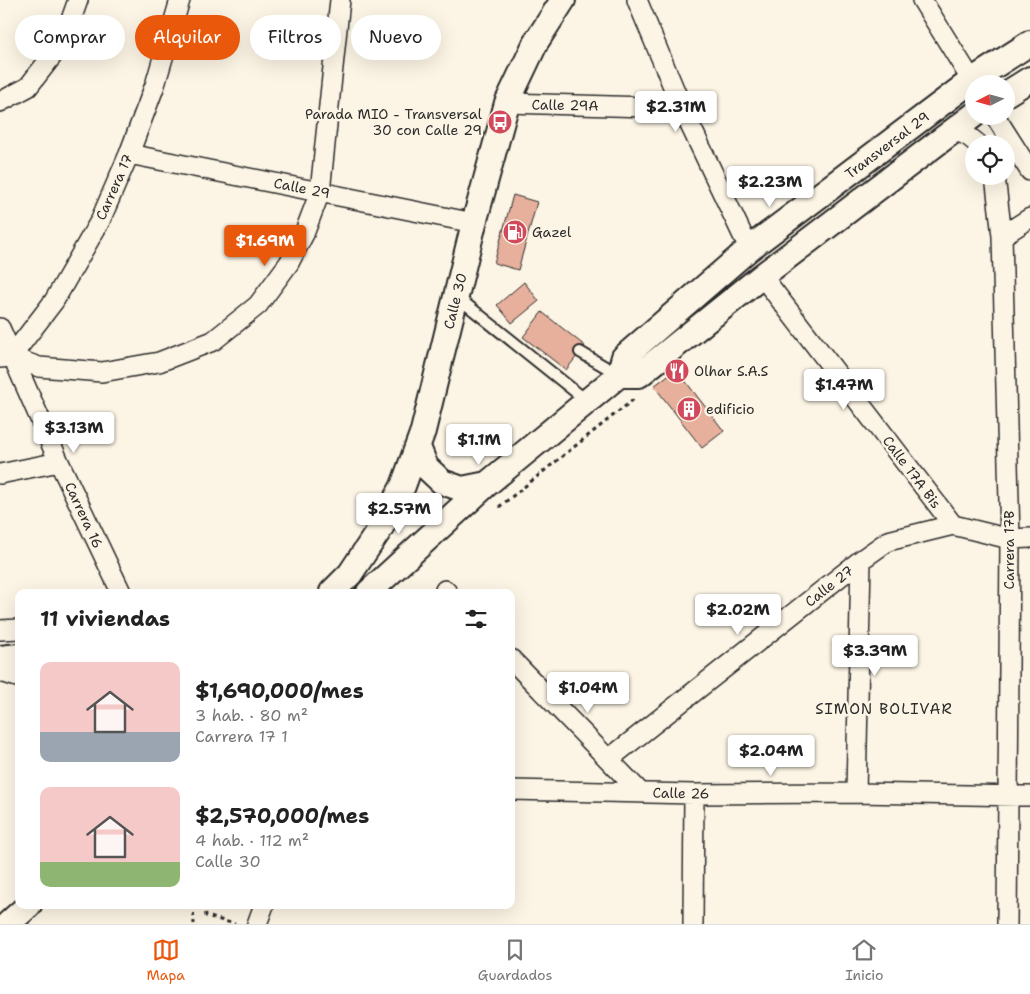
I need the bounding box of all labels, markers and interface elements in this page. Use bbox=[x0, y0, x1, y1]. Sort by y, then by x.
chip: Comprar bbox=[15, 15, 125, 60]
chip: Alquilar bbox=[135, 15, 240, 60]
chip: Filtros bbox=[250, 15, 341, 60]
chip: Nuevo bbox=[351, 15, 441, 60]
north arrow bbox=[965, 75, 1015, 125]
map controls bbox=[965, 75, 1015, 185]
pin: $2.31M bbox=[635, 90, 717, 133]
street label: Calle 29A bbox=[531, 95, 599, 115]
text: $2.31M bbox=[646, 96, 706, 117]
place label: Parada MIO - Transversal 30 con Calle 29 bbox=[305, 105, 483, 139]
street label: Transversal 29 bbox=[841, 107, 933, 183]
bus stop icon: Parada MIO - Transversal 30 con Calle 29 bbox=[487, 109, 513, 135]
button: locate bbox=[965, 135, 1015, 185]
street label: Carrera 17 bbox=[91, 151, 137, 223]
pin: $2.23M bbox=[729, 166, 811, 208]
text: $2.23M bbox=[738, 171, 802, 192]
street label: Calle 29 bbox=[272, 174, 332, 202]
fuel station icon: Gazel bbox=[502, 219, 528, 245]
place label: Gazel bbox=[532, 223, 572, 241]
pin: $1.69M bbox=[224, 224, 306, 267]
text: $1.69M bbox=[235, 230, 295, 251]
street label: Calle 30 bbox=[439, 271, 471, 331]
restaurant icon: Olhar S.A.S bbox=[664, 358, 690, 384]
place label: Olhar S.A.S bbox=[694, 362, 768, 380]
pin: $1.47M bbox=[803, 368, 885, 411]
text: $1.47M bbox=[815, 374, 873, 395]
building icon: edificio bbox=[676, 396, 702, 422]
place label: edificio bbox=[706, 400, 754, 418]
pin: $3.13M bbox=[33, 412, 115, 454]
text: $3.13M bbox=[44, 417, 104, 438]
pin: $1.1M bbox=[444, 424, 514, 466]
text: $1.1M bbox=[457, 429, 501, 450]
street label: Calle 17A Bis bbox=[879, 432, 945, 512]
street label: Carrera 16 bbox=[61, 479, 107, 551]
pin: $2.57M bbox=[358, 492, 440, 535]
text: $2.57M bbox=[367, 498, 431, 519]
street label: Carrera 17B bbox=[1000, 511, 1018, 589]
street label: Calle 27 bbox=[801, 561, 857, 611]
pin: $2.02M bbox=[697, 594, 779, 636]
text: $2.02M bbox=[706, 599, 770, 620]
text: 11 viviendas bbox=[40, 605, 170, 633]
icon: filters bbox=[462, 605, 490, 633]
pin: $3.39M bbox=[834, 634, 916, 677]
text: $3.39M bbox=[843, 640, 907, 661]
pin: $1.04M bbox=[547, 672, 629, 714]
text: $1,690,000/mes bbox=[195, 677, 364, 705]
text: $1.04M bbox=[558, 677, 618, 698]
icon: home bbox=[80, 682, 140, 742]
district label: SIMON BOLIVAR bbox=[815, 699, 953, 719]
text: 3 hab. · 80 m² bbox=[195, 705, 308, 726]
text: Carrera 17 1 bbox=[195, 726, 288, 747]
pin: $2.04M bbox=[730, 734, 812, 777]
text: $2.04M bbox=[739, 740, 803, 761]
street label: Calle 26 bbox=[652, 784, 710, 802]
text: $2,570,000/mes bbox=[195, 802, 369, 830]
icon: home bbox=[80, 807, 140, 867]
text: 4 hab. · 112 m² bbox=[195, 830, 309, 851]
text: Calle 30 bbox=[195, 851, 261, 872]
tab: Mapa bbox=[146, 936, 185, 984]
tab: Guardados bbox=[478, 936, 552, 984]
tab: Inicio bbox=[845, 936, 884, 984]

